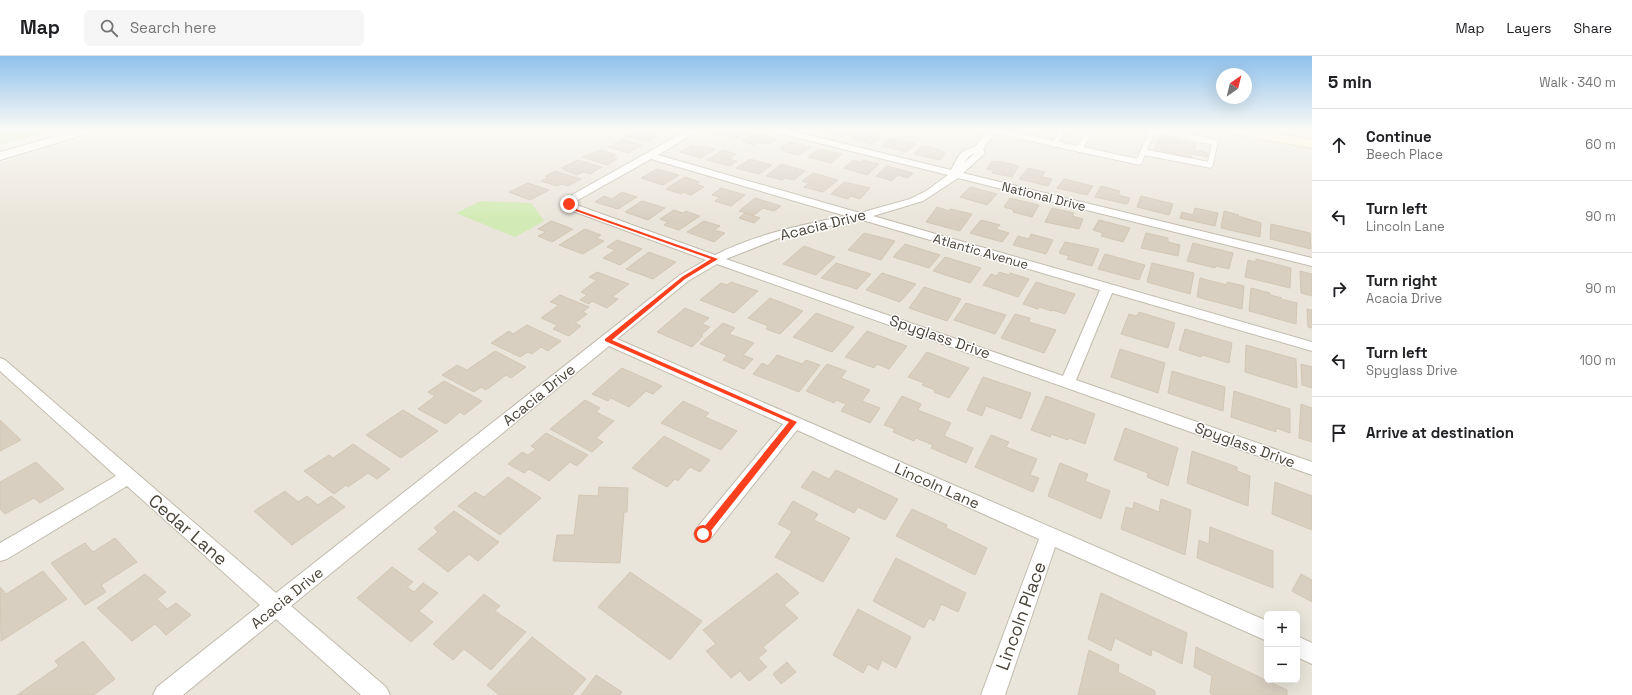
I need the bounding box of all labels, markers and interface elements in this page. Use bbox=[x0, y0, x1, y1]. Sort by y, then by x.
search box bbox=[84, 10, 364, 46]
text: Map bbox=[20, 15, 60, 40]
icon: search bbox=[98, 17, 120, 39]
text: Search here bbox=[130, 18, 216, 37]
text: Map bbox=[1455, 19, 1485, 37]
text: Layers bbox=[1507, 19, 1551, 37]
text: Share bbox=[1573, 19, 1612, 37]
north arrow bbox=[1216, 68, 1252, 104]
text: 5 min bbox=[1328, 71, 1372, 93]
text: Walk · 340 m bbox=[1539, 74, 1616, 91]
text: Continue bbox=[1366, 127, 1432, 146]
icon: ahead bbox=[1328, 134, 1350, 156]
text: 60 m bbox=[1585, 136, 1616, 153]
text: Beech Place bbox=[1366, 146, 1443, 163]
street label: National Drive bbox=[1000, 178, 1088, 215]
route end bbox=[560, 195, 578, 213]
text: Turn left bbox=[1366, 199, 1428, 218]
street label: Acacia Drive bbox=[778, 205, 868, 244]
icon: left bbox=[1328, 206, 1350, 228]
text: 90 m bbox=[1585, 208, 1616, 225]
text: Lincoln Lane bbox=[1366, 218, 1445, 235]
street label: Atlantic Avenue bbox=[931, 230, 1030, 273]
text: Turn right bbox=[1366, 271, 1437, 290]
icon: right bbox=[1328, 278, 1350, 300]
text: 90 m bbox=[1585, 280, 1616, 297]
text: Acacia Drive bbox=[1366, 290, 1442, 307]
street label: Spyglass Drive bbox=[887, 310, 993, 363]
text: Turn left bbox=[1366, 343, 1428, 362]
icon: left bbox=[1328, 350, 1350, 372]
text: 100 m bbox=[1579, 352, 1616, 369]
street label: Acacia Drive bbox=[499, 359, 579, 430]
text: Spyglass Drive bbox=[1366, 362, 1457, 379]
street label: Spyglass Drive bbox=[1192, 418, 1298, 472]
icon: arrive bbox=[1328, 422, 1350, 444]
text: Arrive at destination bbox=[1366, 423, 1514, 442]
street label: Lincoln Lane bbox=[892, 458, 983, 513]
street label: Cedar Lane bbox=[144, 489, 233, 570]
route start bbox=[694, 525, 712, 543]
street label: Lincoln Place bbox=[990, 558, 1051, 673]
street label: Acacia Drive bbox=[247, 562, 327, 633]
map controls bbox=[1264, 611, 1300, 683]
button: + bbox=[1264, 611, 1300, 647]
button: − bbox=[1264, 647, 1300, 683]

